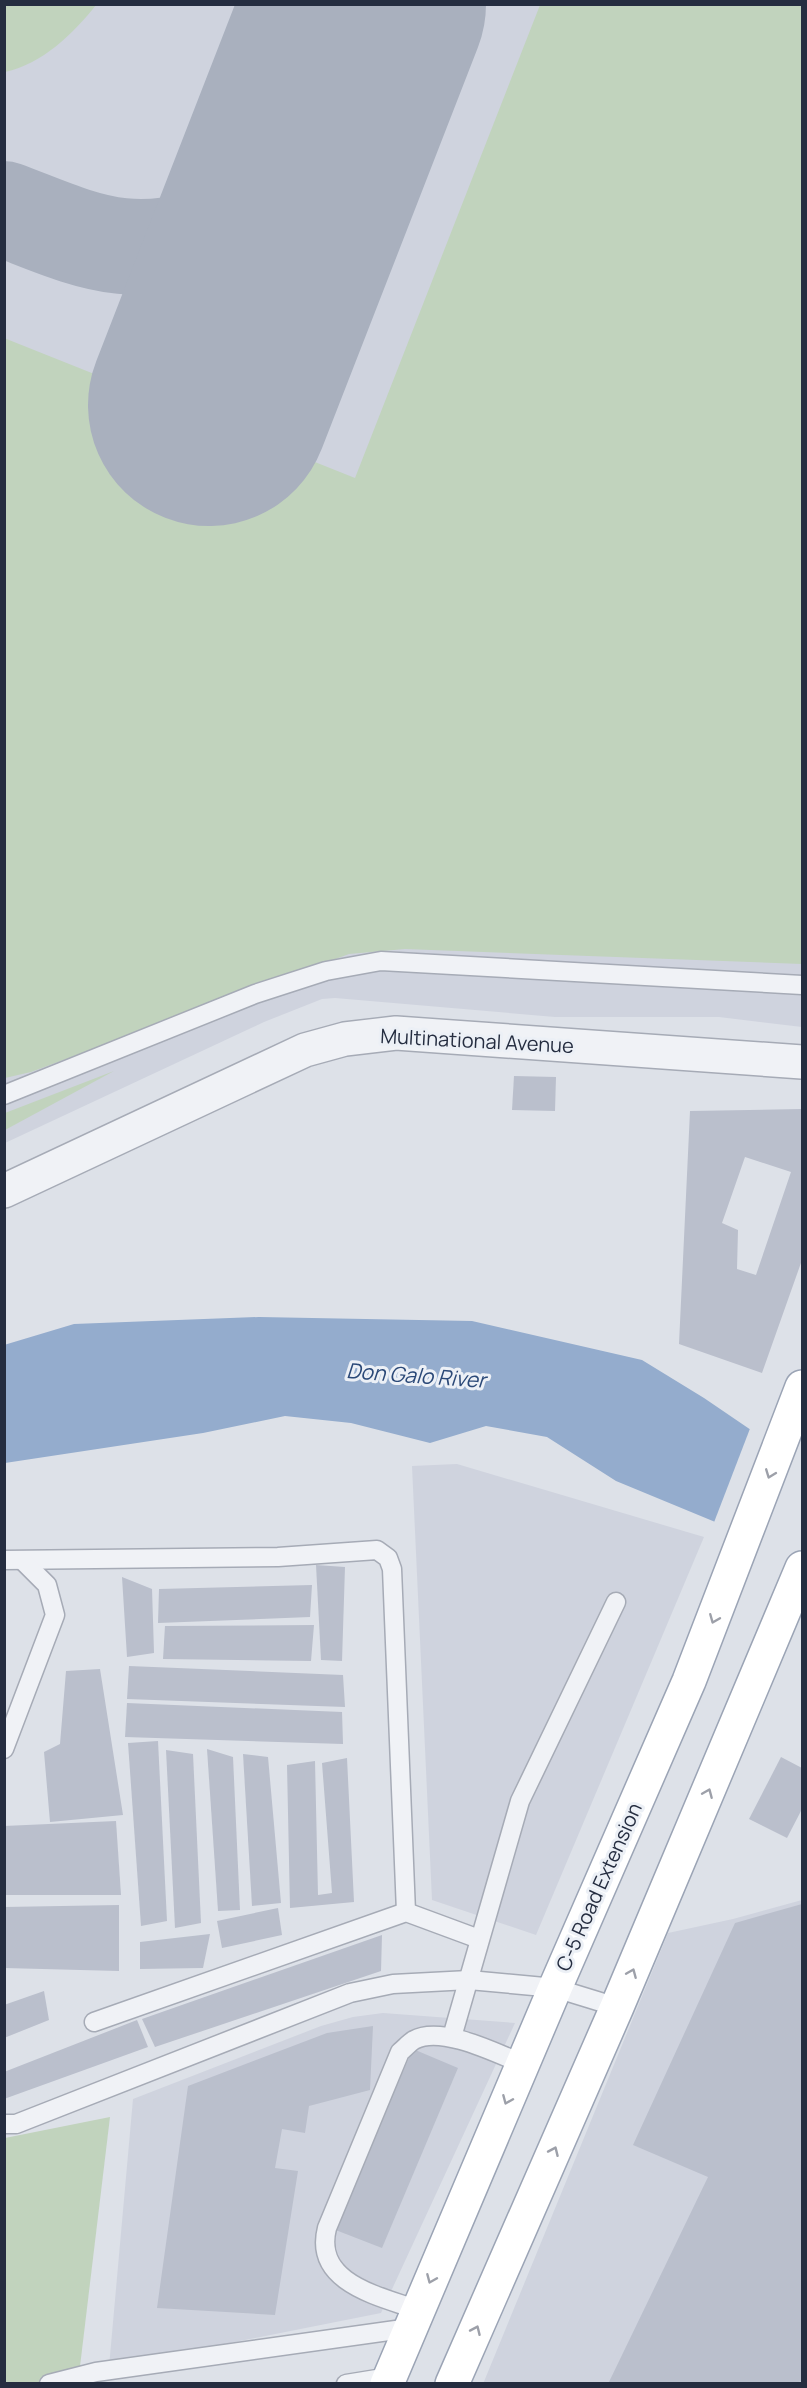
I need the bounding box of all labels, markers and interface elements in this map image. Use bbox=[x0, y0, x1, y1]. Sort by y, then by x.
street label: Multinational Avenue bbox=[380, 1022, 574, 1059]
water label: Don Galo River bbox=[346, 1356, 489, 1394]
one-way arrow bbox=[765, 1469, 778, 1479]
one-way arrow bbox=[709, 1613, 721, 1624]
one-way arrow bbox=[701, 1788, 713, 1799]
street label: C-5 Road Extension bbox=[549, 1798, 648, 1975]
one-way arrow bbox=[625, 1968, 637, 1979]
one-way arrow bbox=[502, 2093, 514, 2104]
one-way arrow bbox=[547, 2147, 559, 2158]
one-way arrow bbox=[426, 2273, 438, 2284]
one-way arrow bbox=[468, 2325, 480, 2336]

